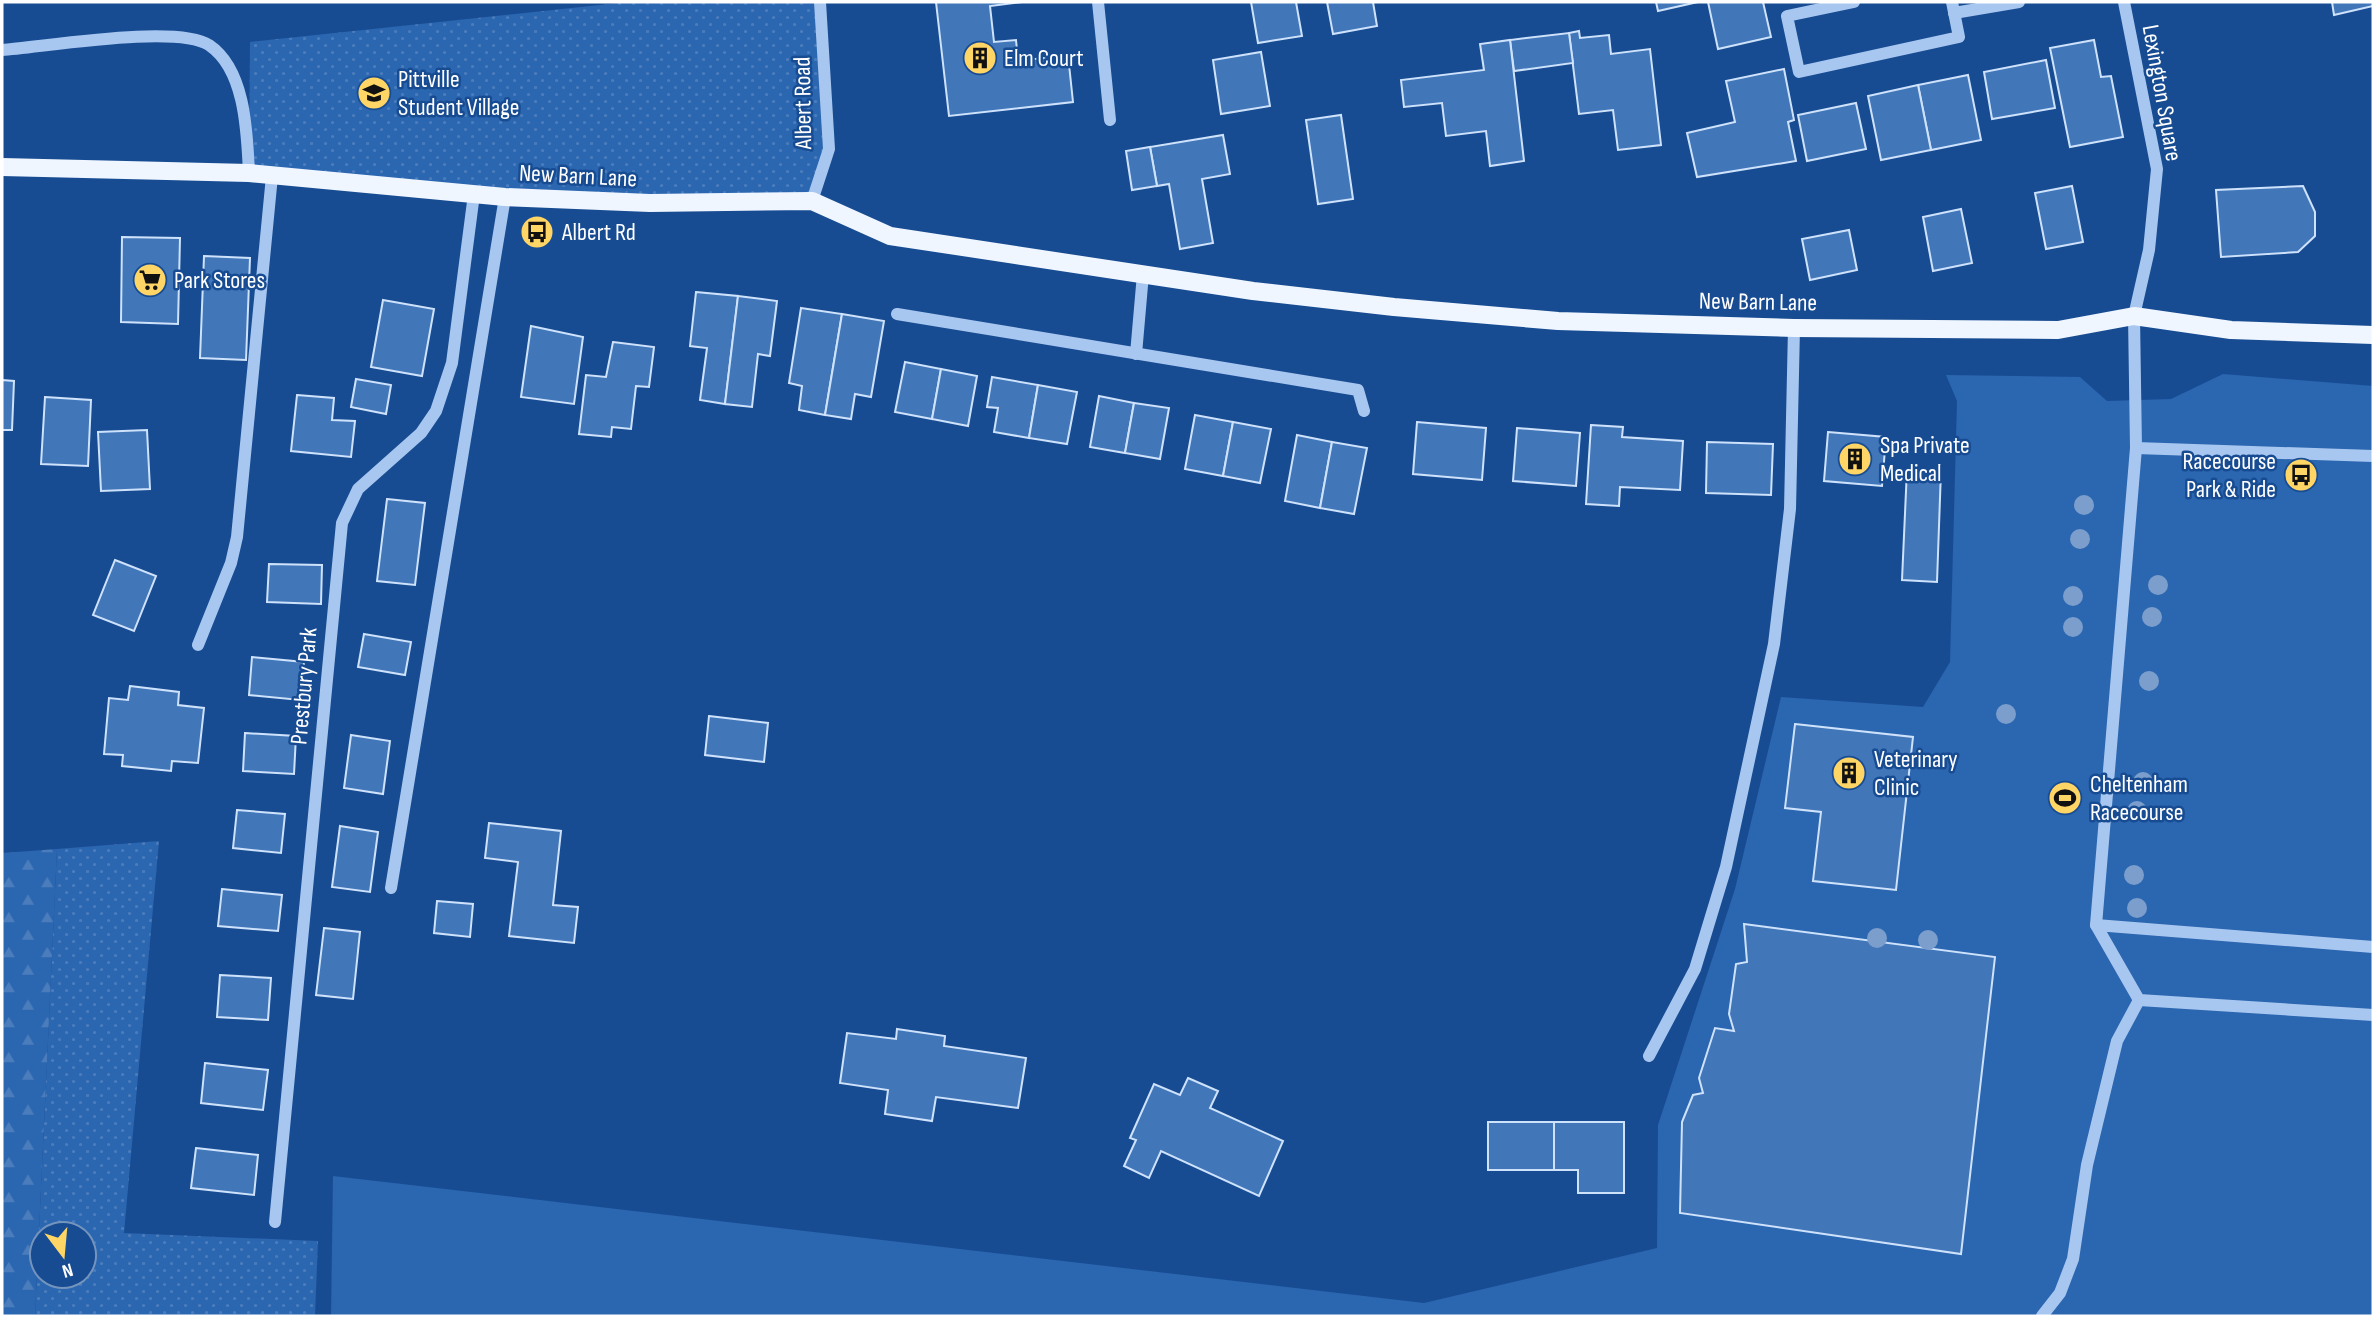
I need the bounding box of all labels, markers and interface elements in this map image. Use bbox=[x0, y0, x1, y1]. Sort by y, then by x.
street label: Lexington Square bbox=[2136, 22, 2188, 164]
building icon: Elm Court bbox=[961, 39, 999, 77]
place label: Elm Court bbox=[1004, 44, 1084, 73]
street label: Albert Road bbox=[788, 56, 818, 151]
place label: Pittville Student Village bbox=[398, 65, 519, 122]
school or university icon: Pittville Student Village bbox=[355, 74, 393, 112]
street label: New Barn Lane bbox=[518, 158, 638, 194]
bus stop icon: Albert Rd bbox=[518, 213, 556, 251]
place label: Albert Rd bbox=[561, 218, 636, 247]
supermarket icon: Park Stores bbox=[131, 261, 169, 299]
place label: Park Stores bbox=[174, 266, 265, 295]
street label: New Barn Lane bbox=[1699, 286, 1817, 318]
place label: Spa Private Medical bbox=[1880, 431, 1970, 488]
building icon: Spa Private Medical bbox=[1836, 440, 1874, 478]
place label: Racecourse Park & Ride bbox=[2183, 447, 2276, 504]
bus stop icon: Racecourse Park & Ride bbox=[2282, 456, 2320, 494]
street label: Prestbury Park bbox=[284, 626, 324, 746]
place label: Veterinary Clinic bbox=[1874, 745, 1958, 802]
building icon: Veterinary Clinic bbox=[1830, 754, 1868, 792]
place label: Cheltenham Racecourse bbox=[2090, 770, 2188, 827]
sports icon: Cheltenham Racecourse bbox=[2046, 779, 2084, 817]
north arrow bbox=[28, 1220, 98, 1290]
text: N bbox=[59, 1257, 75, 1282]

